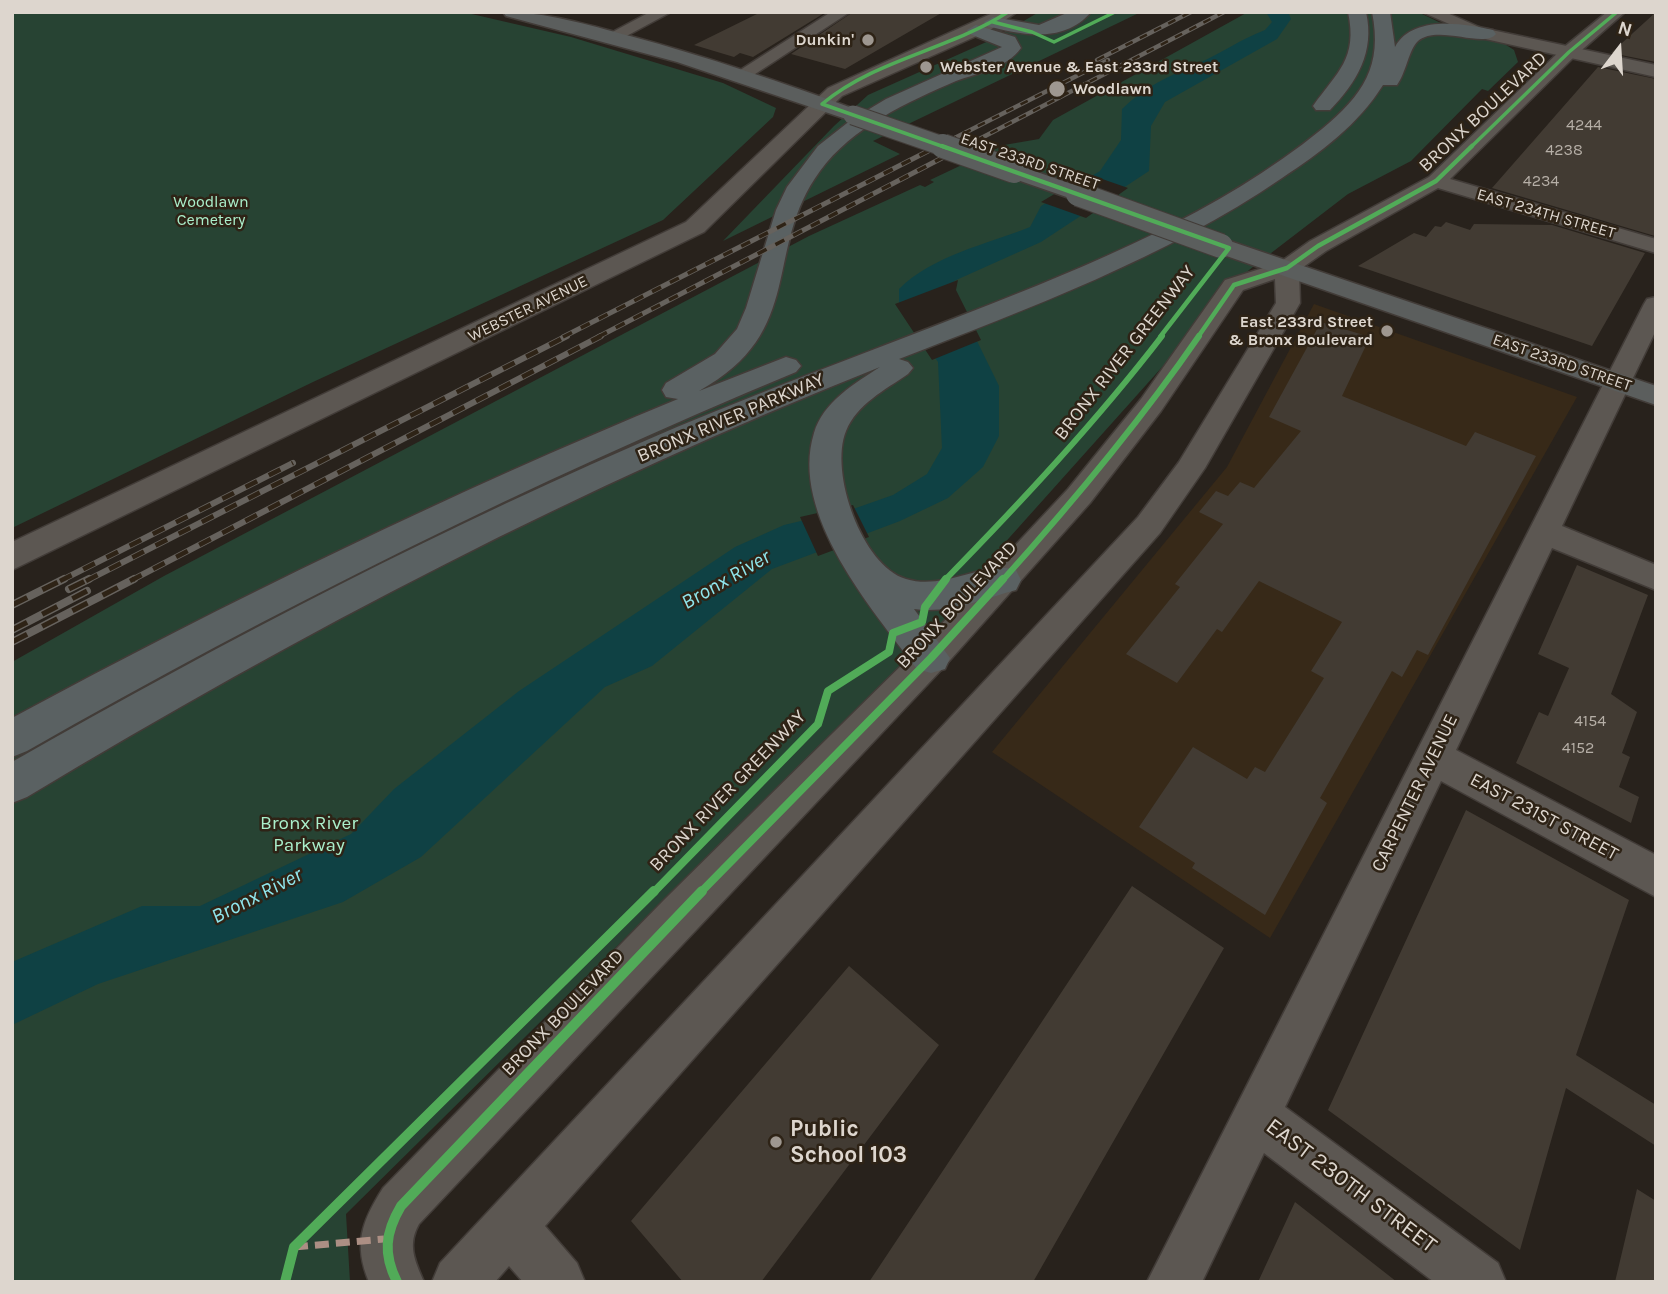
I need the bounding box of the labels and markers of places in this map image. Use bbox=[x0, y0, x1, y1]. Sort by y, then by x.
place label: Dunkin' bbox=[795, 30, 854, 50]
marker: Dunkin' bbox=[860, 32, 876, 48]
place label: Webster Avenue & East 233rd Street bbox=[940, 57, 1218, 77]
marker: Webster Avenue & East 233rd Street bbox=[918, 59, 934, 75]
marker: Woodlawn bbox=[1047, 79, 1067, 99]
place label: Woodlawn bbox=[1073, 79, 1152, 99]
place label: East 233rd Street & Bronx Boulevard bbox=[1228, 312, 1373, 350]
marker: East 233rd Street & Bronx Boulevard bbox=[1379, 323, 1395, 339]
place label: Public School 103 bbox=[790, 1115, 907, 1169]
marker: Public School 103 bbox=[768, 1134, 784, 1150]

